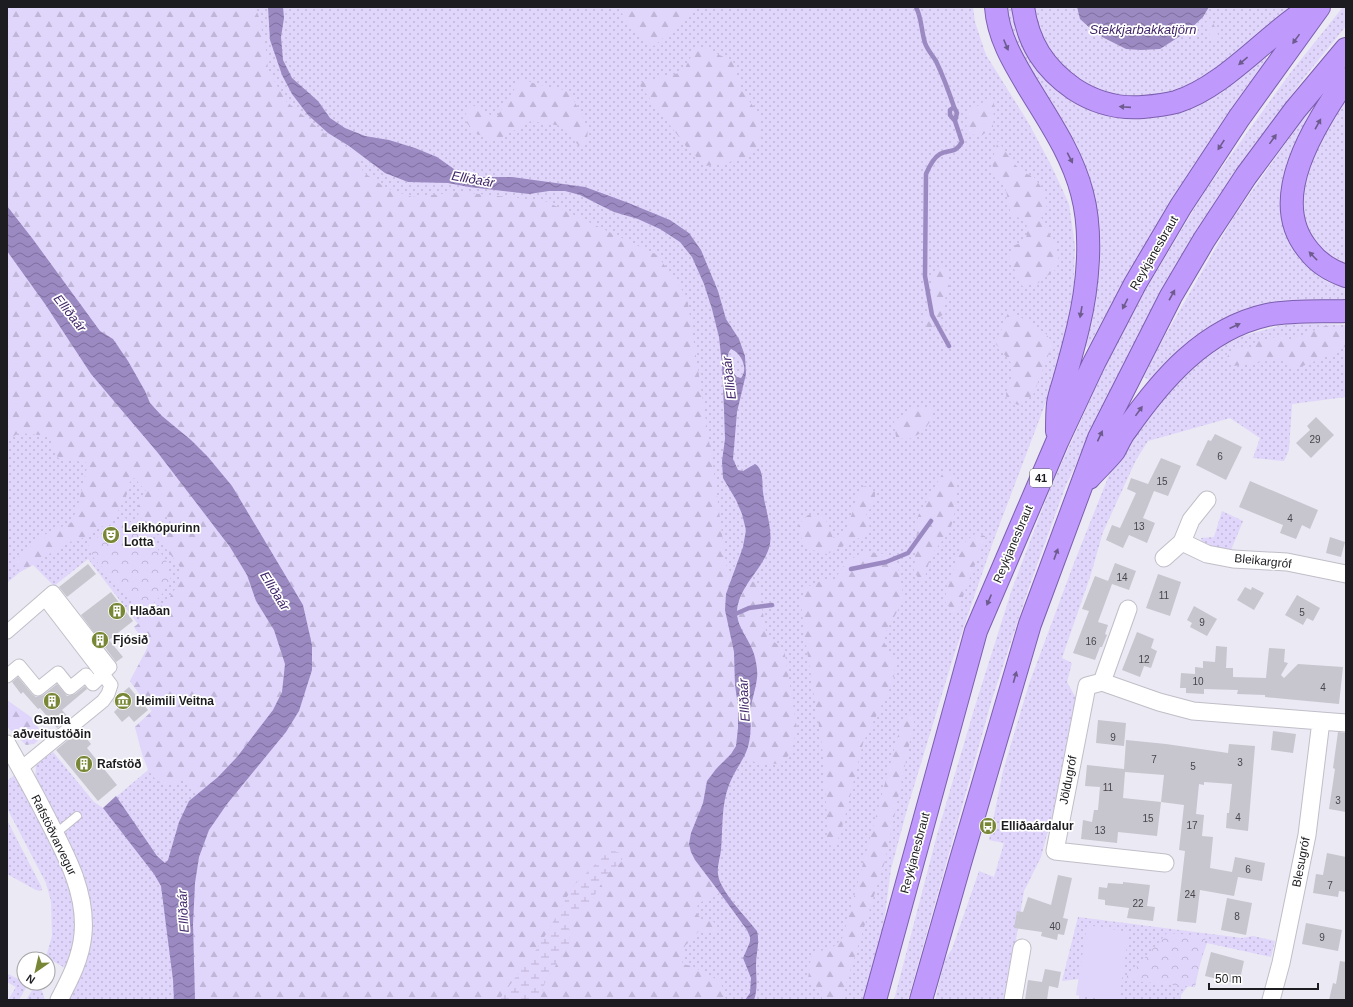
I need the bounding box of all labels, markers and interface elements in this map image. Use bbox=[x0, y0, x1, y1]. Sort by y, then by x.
water label: Stekkjarbakkatjörn bbox=[1090, 22, 1196, 37]
one-way arrow bbox=[1292, 33, 1300, 44]
one-way arrow bbox=[1003, 39, 1009, 50]
one-way arrow bbox=[1237, 56, 1248, 65]
one-way arrow bbox=[1119, 103, 1131, 110]
one-way arrow bbox=[1315, 118, 1322, 130]
one-way arrow bbox=[1268, 134, 1277, 145]
one-way arrow bbox=[1217, 139, 1225, 150]
one-way arrow bbox=[1066, 152, 1073, 164]
water label: Elliðaár bbox=[450, 168, 496, 190]
street label: Reykjanesbraut bbox=[1127, 213, 1181, 293]
one-way arrow bbox=[1308, 251, 1318, 261]
one-way arrow bbox=[1168, 290, 1175, 301]
water label: Elliðaár bbox=[51, 291, 90, 335]
one-way arrow bbox=[1122, 298, 1128, 309]
one-way arrow bbox=[1078, 306, 1084, 318]
one-way arrow bbox=[1230, 323, 1241, 329]
water label: Elliðaár bbox=[719, 355, 739, 400]
one-way arrow bbox=[1135, 406, 1144, 417]
one-way arrow bbox=[1097, 431, 1103, 442]
house number: 29 bbox=[1309, 434, 1321, 445]
house number: 6 bbox=[1217, 451, 1223, 462]
road number: 41 bbox=[1030, 469, 1052, 487]
house number: 15 bbox=[1156, 476, 1168, 487]
street label: Reykjanesbraut bbox=[990, 502, 1036, 585]
house number: 4 bbox=[1287, 513, 1293, 524]
place label: Leikhópurinn Lotta bbox=[124, 521, 200, 549]
house number: 13 bbox=[1133, 521, 1145, 532]
theatre icon: Leikhópurinn Lotta bbox=[101, 525, 121, 545]
one-way arrow bbox=[1054, 547, 1060, 559]
street label: Bleikargróf bbox=[1234, 551, 1293, 571]
water label: Elliðaár bbox=[257, 569, 293, 614]
house number: 14 bbox=[1116, 572, 1128, 583]
house number: 11 bbox=[1159, 590, 1170, 601]
one-way arrow bbox=[986, 594, 992, 605]
building icon: Hlaðan bbox=[107, 601, 127, 621]
place label: Hlaðan bbox=[130, 604, 170, 618]
house number: 5 bbox=[1299, 607, 1305, 618]
house number: 9 bbox=[1199, 617, 1205, 628]
building icon: Fjósið bbox=[90, 630, 110, 650]
place label: Fjósið bbox=[113, 633, 148, 647]
house number: 16 bbox=[1085, 636, 1097, 647]
house number: 12 bbox=[1138, 654, 1150, 665]
one-way arrow bbox=[1012, 670, 1018, 682]
house number: 10 bbox=[1192, 676, 1204, 687]
water label: Elliðaár bbox=[735, 677, 753, 722]
house number: 4 bbox=[1320, 682, 1326, 693]
building icon: Gamla aðveitustöðin bbox=[42, 691, 62, 711]
museum icon: Heimili Veitna bbox=[113, 691, 133, 711]
place label: Heimili Veitna bbox=[136, 694, 214, 708]
place label: Gamla aðveitustöðin bbox=[13, 713, 91, 741]
house number: 9 bbox=[1110, 732, 1116, 743]
building icon: Rafstöð bbox=[74, 754, 94, 774]
street label: Jöldugróf bbox=[1056, 754, 1080, 806]
house number: 7 bbox=[1151, 754, 1157, 765]
place label: Rafstöð bbox=[97, 757, 142, 771]
house number: 3 bbox=[1237, 757, 1243, 768]
house number: 5 bbox=[1190, 761, 1196, 772]
house number: 11 bbox=[1103, 782, 1114, 793]
street label: Rafstöðvarvegur bbox=[28, 792, 80, 878]
house number: 3 bbox=[1335, 795, 1341, 806]
street label: Reykjanesbraut bbox=[897, 810, 933, 895]
house number: 4 bbox=[1235, 812, 1241, 823]
house number: 15 bbox=[1142, 813, 1154, 824]
bus stop icon: Elliðaárdalur bbox=[978, 816, 998, 836]
place label: Elliðaárdalur bbox=[1001, 819, 1074, 833]
house number: 17 bbox=[1186, 820, 1198, 831]
house number: 13 bbox=[1094, 825, 1106, 836]
street label: Blesugróf bbox=[1289, 835, 1313, 888]
house number: 6 bbox=[1245, 864, 1251, 875]
house number: 7 bbox=[1327, 880, 1333, 891]
water label: Elliðaár bbox=[174, 888, 192, 933]
house number: 24 bbox=[1184, 889, 1196, 900]
house number: 22 bbox=[1132, 898, 1144, 909]
house number: 8 bbox=[1234, 911, 1240, 922]
house number: 40 bbox=[1049, 921, 1061, 932]
house number: 9 bbox=[1319, 932, 1325, 943]
north arrow bbox=[16, 951, 56, 991]
scale bar bbox=[1209, 965, 1318, 991]
text: N bbox=[24, 972, 37, 986]
text: 50 m bbox=[1215, 972, 1242, 986]

